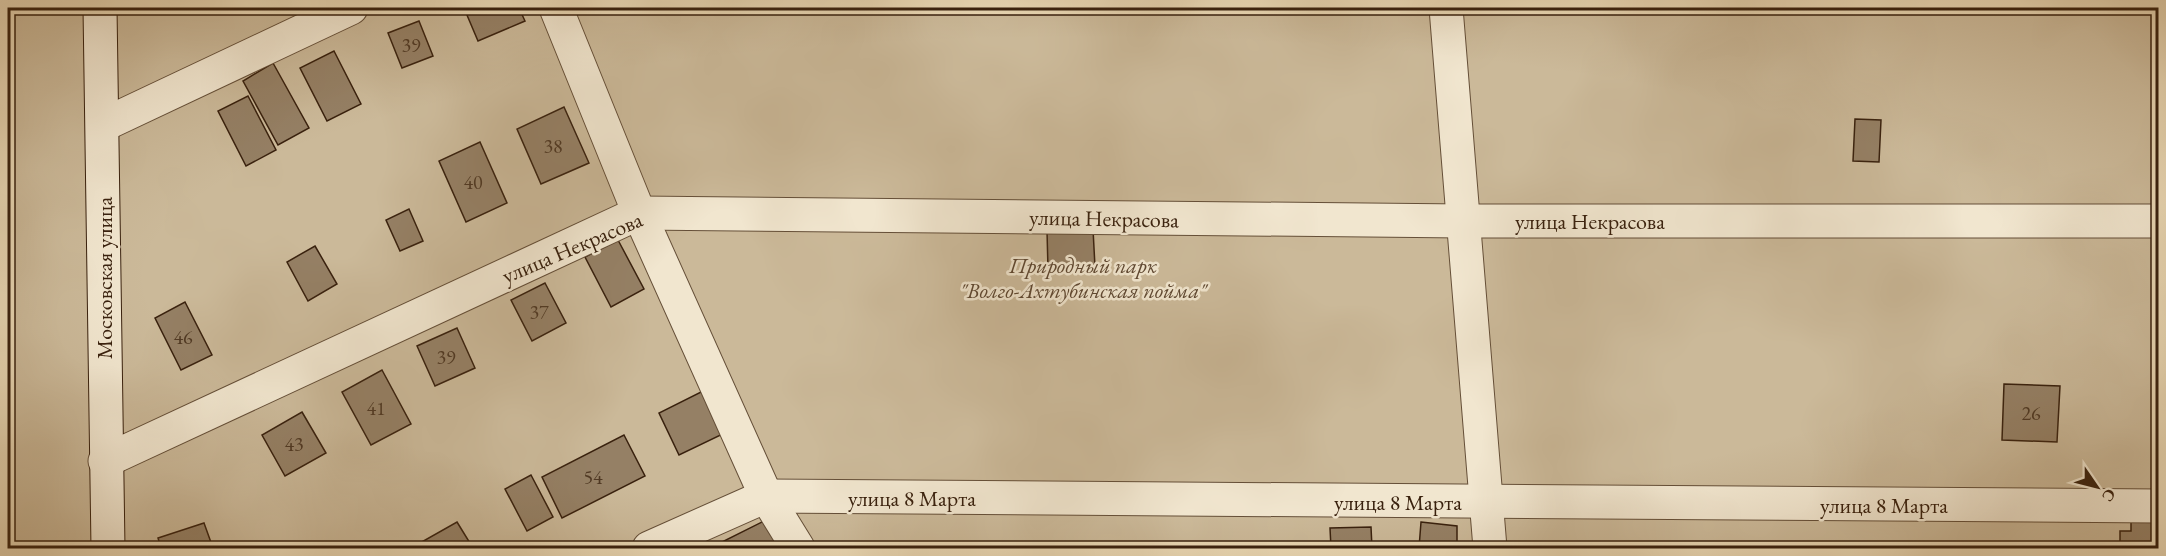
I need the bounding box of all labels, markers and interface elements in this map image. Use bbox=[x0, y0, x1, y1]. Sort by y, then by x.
house number: 39 bbox=[401, 32, 421, 58]
house number: 38 bbox=[543, 133, 563, 159]
house number: 40 bbox=[463, 169, 483, 195]
street label: Московская улица bbox=[90, 197, 119, 359]
street label: улица Некрасова bbox=[1029, 203, 1179, 234]
street label: улица Некрасова bbox=[498, 205, 647, 290]
street label: улица Некрасова bbox=[1515, 207, 1665, 236]
park label: Природный парк "Волго-Ахтубинская пойма" bbox=[960, 251, 1209, 305]
house number: 37 bbox=[529, 299, 549, 325]
house number: 46 bbox=[173, 324, 193, 350]
house number: 39 bbox=[436, 344, 456, 370]
house number: 41 bbox=[366, 395, 386, 421]
house number: 26 bbox=[2021, 400, 2041, 426]
house number: 43 bbox=[284, 431, 304, 457]
north arrow bbox=[2067, 457, 2127, 517]
house number: 54 bbox=[583, 464, 603, 490]
street label: улица 8 Марта bbox=[848, 484, 976, 513]
text: С bbox=[2097, 485, 2121, 506]
street label: улица 8 Марта bbox=[1334, 488, 1462, 517]
street label: улица 8 Марта bbox=[1820, 491, 1948, 520]

